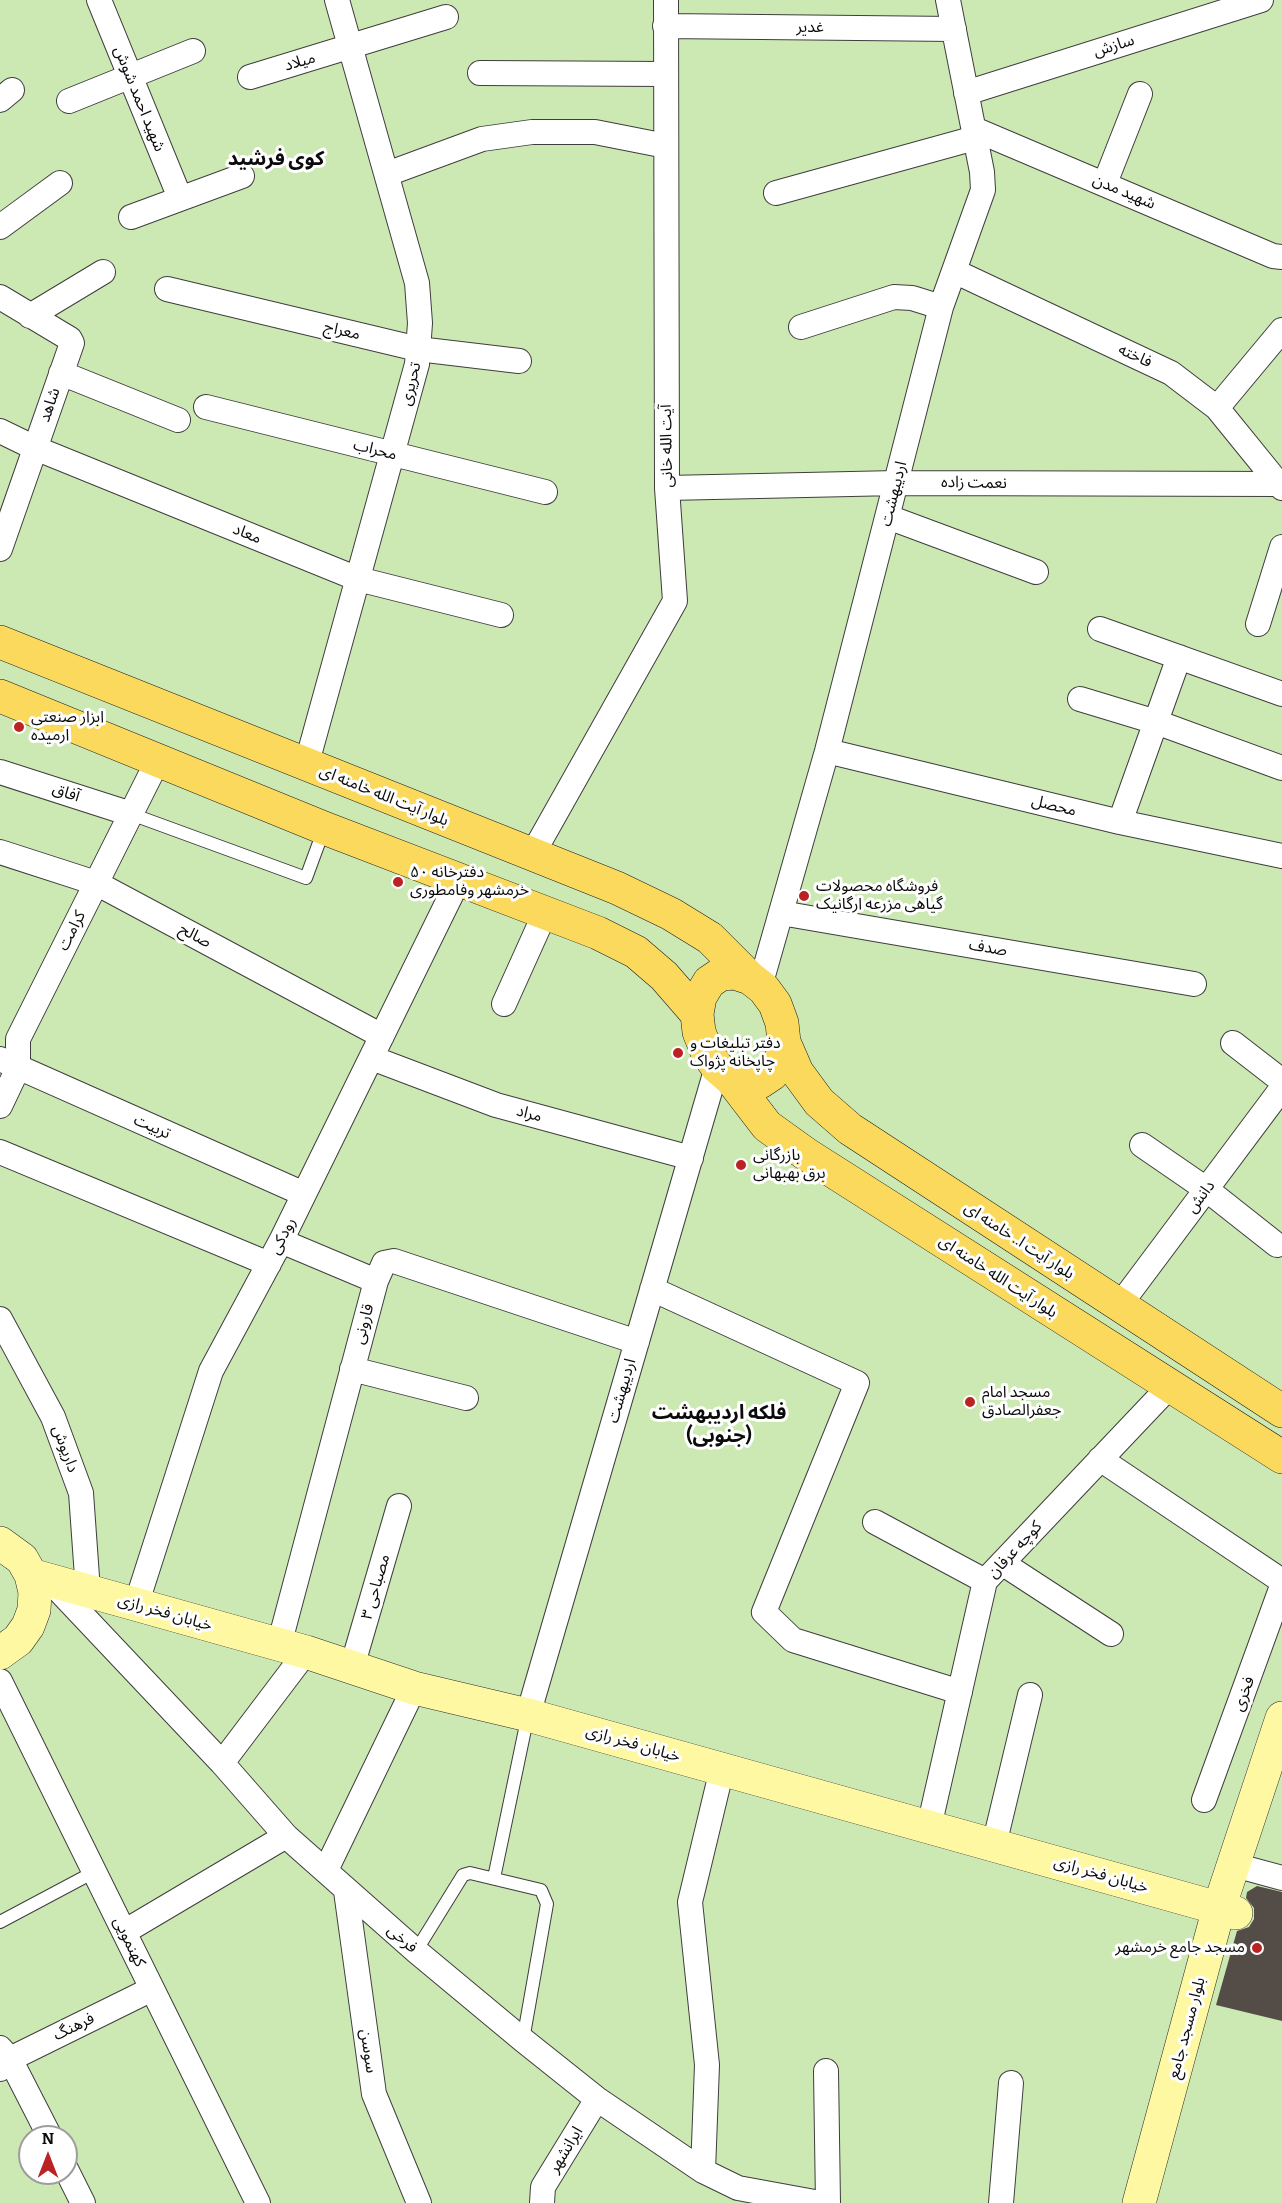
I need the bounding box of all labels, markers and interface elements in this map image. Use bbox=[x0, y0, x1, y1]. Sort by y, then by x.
street label: غدیر bbox=[796, 18, 824, 38]
street label: سازش bbox=[1091, 31, 1137, 61]
street label: شهید احمد شوش bbox=[109, 43, 169, 155]
street label: میلاد bbox=[282, 48, 318, 76]
district label: کوی فرشید bbox=[228, 147, 324, 171]
street label: شهید مدن bbox=[1090, 170, 1158, 214]
street label: معراج bbox=[322, 318, 362, 344]
street label: فاخته bbox=[1115, 340, 1155, 372]
street label: تحریری bbox=[396, 360, 426, 408]
street label: شاهد bbox=[35, 385, 65, 425]
street label: آیت الله خانی bbox=[657, 404, 677, 488]
street label: محراب bbox=[351, 435, 399, 465]
street label: اردیبهشت bbox=[877, 460, 911, 528]
street label: نعمت زاده bbox=[941, 473, 1007, 493]
street label: معاد bbox=[230, 520, 264, 548]
place label: ابزار صنعتی ارمیده bbox=[31, 708, 104, 746]
marker: ابزار صنعتی ارمیده bbox=[12, 720, 26, 734]
street label: بلوار آیت الله خامنه ای bbox=[317, 761, 451, 831]
street label: آفاق bbox=[50, 780, 82, 806]
street label: محصل bbox=[1030, 791, 1078, 821]
place label: دفترخانه ۵۰ خرمشهر وفامطوری bbox=[410, 863, 529, 901]
marker: دفترخانه ۵۰ خرمشهر وفامطوری bbox=[391, 875, 405, 889]
place label: فروشگاه محصولات گیاهی مزرعه ارگانیک bbox=[816, 877, 943, 915]
marker: فروشگاه محصولات گیاهی مزرعه ارگانیک bbox=[797, 889, 811, 903]
street label: کرامت bbox=[54, 908, 90, 954]
street label: صالح bbox=[176, 920, 214, 952]
street label: صدف bbox=[967, 935, 1009, 961]
place label: دفتر تبلیغات و چاپخانه پژواک bbox=[690, 1034, 781, 1072]
marker: دفتر تبلیغات و چاپخانه پژواک bbox=[671, 1046, 685, 1060]
street label: مراد bbox=[514, 1101, 544, 1127]
street label: تربیت bbox=[131, 1110, 173, 1144]
place label: بازرگانی برق بهبهانی bbox=[753, 1146, 825, 1184]
marker: بازرگانی برق بهبهانی bbox=[734, 1158, 748, 1172]
street label: دانش bbox=[1182, 1177, 1220, 1217]
street label: بلوار آیت ا.. خامنه ای bbox=[960, 1198, 1078, 1284]
street label: رودکی bbox=[266, 1214, 300, 1258]
street label: بلوار آیت الله خامنه ای bbox=[935, 1232, 1061, 1322]
street label: قارونی bbox=[349, 1302, 379, 1346]
street label: اردیبهشت bbox=[604, 1356, 640, 1426]
place label: مسجد امام جعفرالصادق bbox=[982, 1383, 1061, 1421]
marker: مسجد امام جعفرالصادق bbox=[963, 1395, 977, 1409]
district label: فلکه اردیبهشت (جنوبی) bbox=[652, 1401, 786, 1448]
street label: داریوش bbox=[48, 1423, 82, 1475]
street label: کوچه عرفان bbox=[984, 1517, 1046, 1583]
street label: مصباحی ۳ bbox=[357, 1552, 395, 1622]
street label: خیابان فخر رازی bbox=[116, 1590, 214, 1636]
street label: فخری bbox=[1229, 1674, 1259, 1714]
street label: خیابان فخر رازی bbox=[584, 1721, 682, 1767]
street label: خیابان فخر رازی bbox=[1052, 1852, 1150, 1898]
street label: کهنمویی bbox=[109, 1914, 149, 1970]
street label: فرخی bbox=[383, 1921, 421, 1957]
place label: مسجد جامع خرمشهر bbox=[1115, 1938, 1245, 1958]
marker: مسجد جامع خرمشهر bbox=[1250, 1941, 1264, 1955]
street label: بلوار مسجد جامع bbox=[1164, 1975, 1210, 2081]
street label: فرهنگ bbox=[50, 2009, 98, 2045]
street label: سوسن bbox=[355, 2028, 381, 2074]
street label: ایرانشهر bbox=[545, 2123, 587, 2177]
north arrow bbox=[18, 2125, 78, 2185]
text: N bbox=[42, 2129, 54, 2148]

